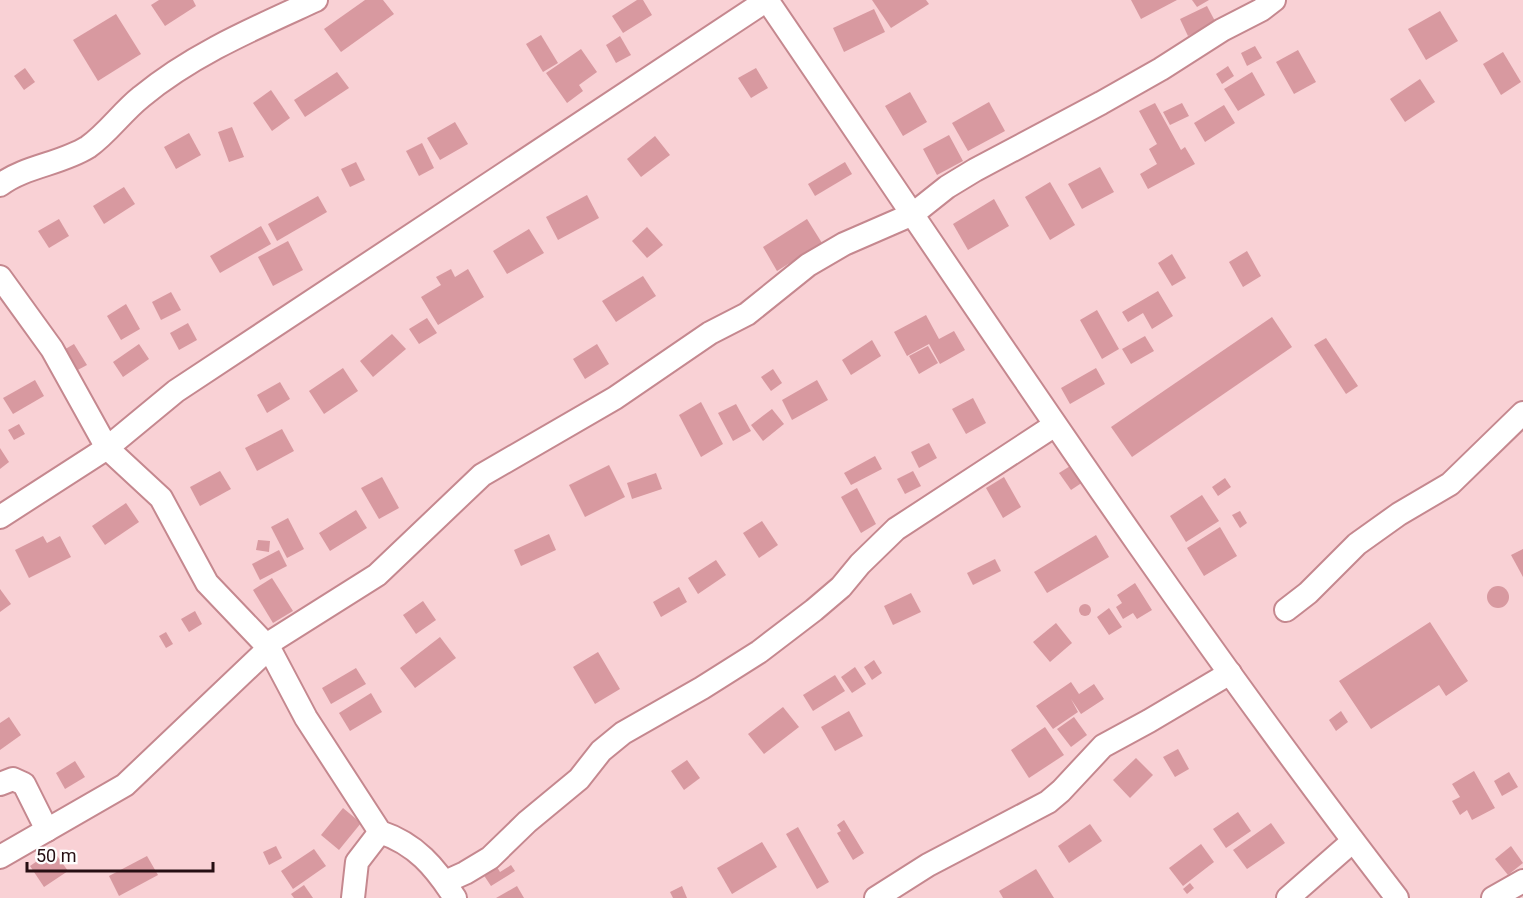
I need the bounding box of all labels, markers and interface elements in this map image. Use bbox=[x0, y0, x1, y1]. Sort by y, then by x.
scale bar bbox=[27, 835, 213, 873]
text: 50 m bbox=[36, 845, 76, 866]

